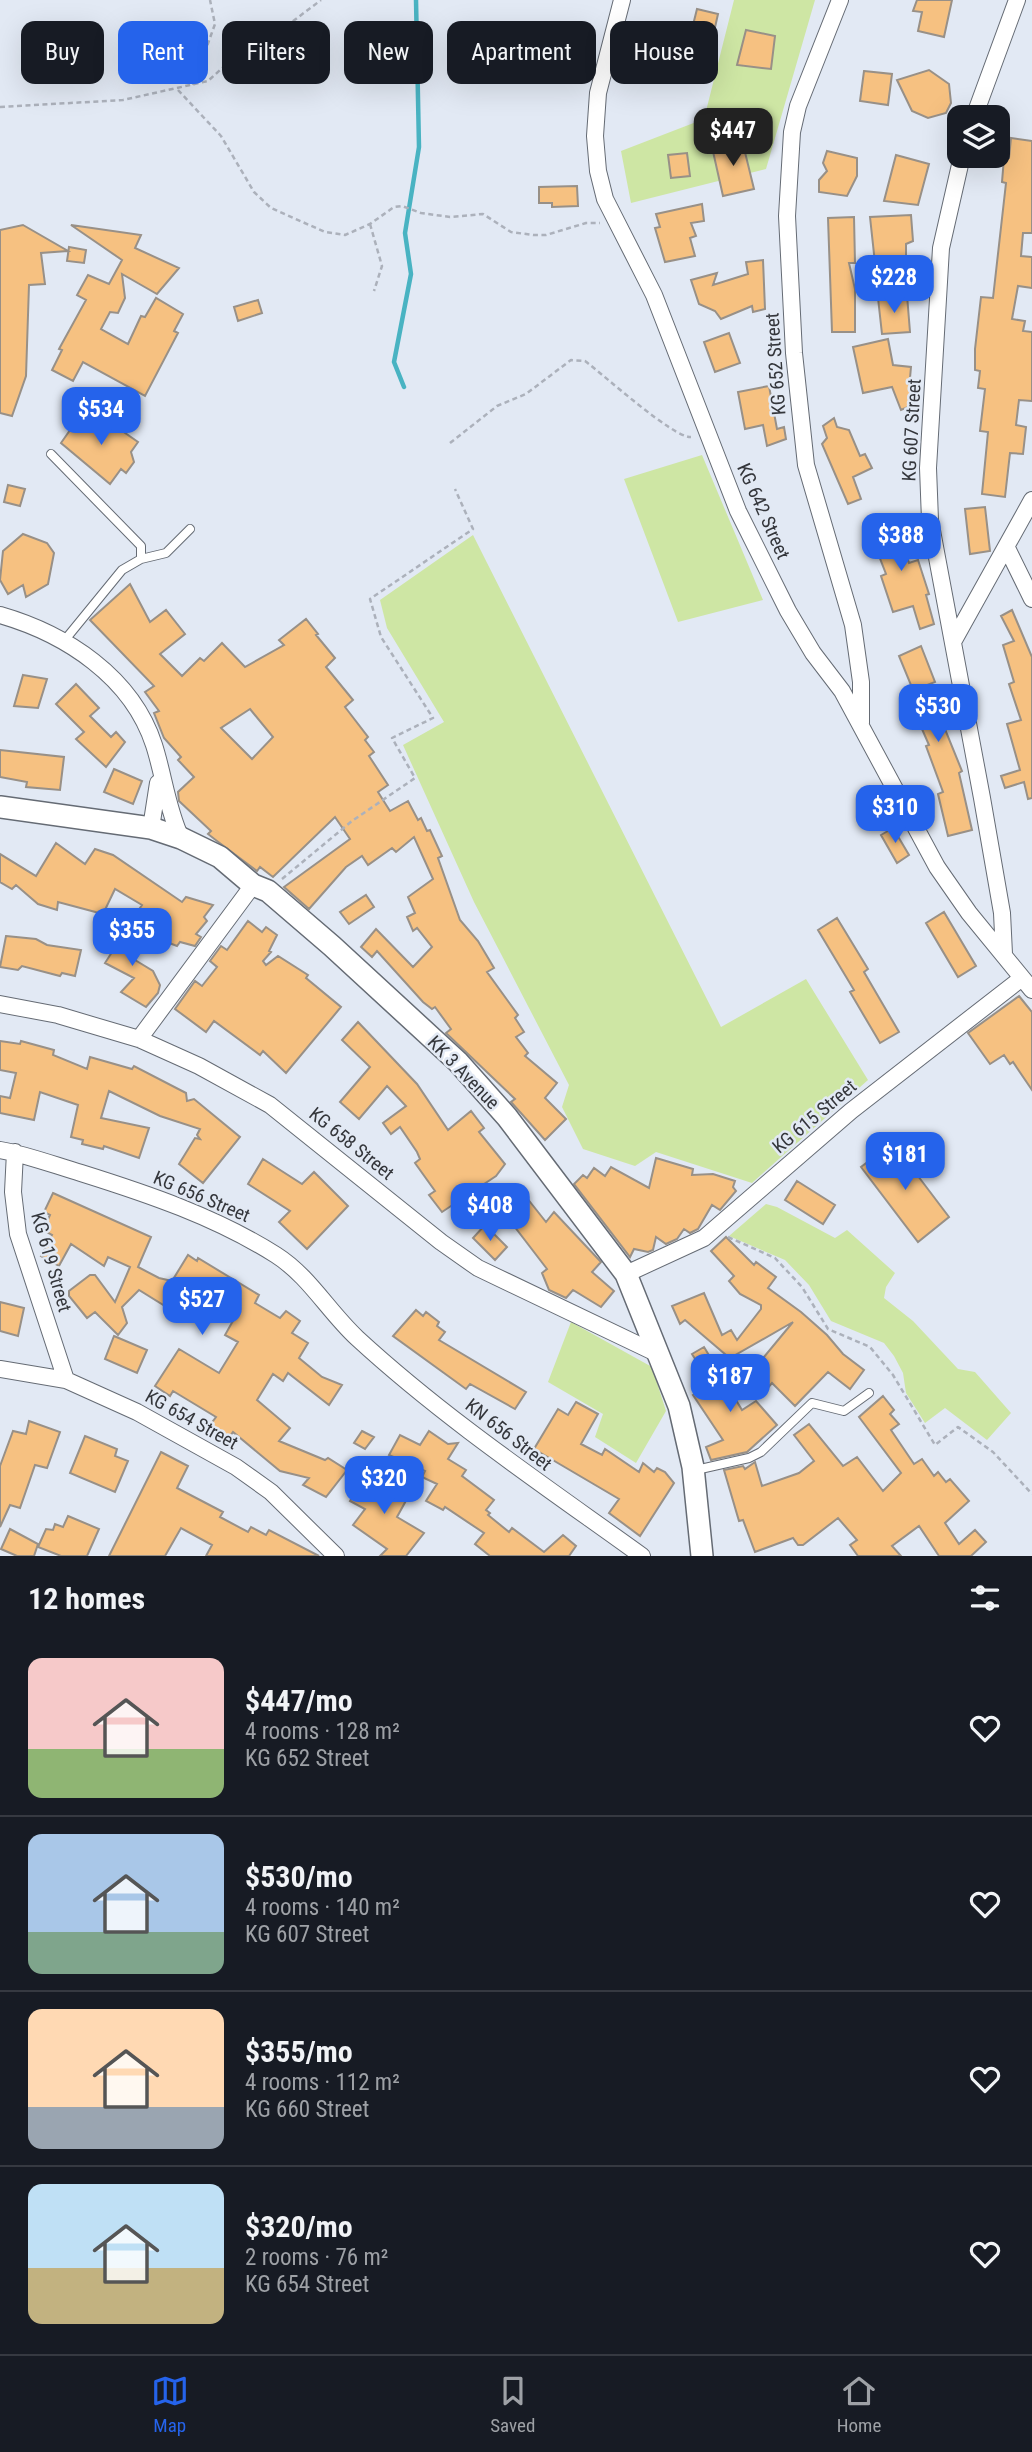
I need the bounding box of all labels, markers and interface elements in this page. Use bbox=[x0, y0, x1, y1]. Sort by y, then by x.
chip: Buy bbox=[21, 21, 104, 84]
chip: Rent bbox=[118, 21, 208, 84]
chip: Filters bbox=[222, 21, 330, 84]
chip: New bbox=[344, 21, 433, 84]
chip: Apartment bbox=[447, 21, 596, 84]
chip: House bbox=[610, 21, 718, 84]
map controls bbox=[947, 105, 1010, 168]
button: layers bbox=[947, 105, 1010, 168]
pin: $447 bbox=[692, 108, 774, 168]
text: $447 bbox=[710, 117, 756, 144]
pin: $228 bbox=[853, 256, 935, 315]
text: $228 bbox=[871, 264, 917, 291]
street label: KG 652 Street bbox=[760, 312, 791, 416]
street label: KG 607 Street bbox=[897, 378, 926, 482]
pin: $534 bbox=[60, 388, 142, 447]
text: $534 bbox=[78, 396, 124, 423]
street label: KG 642 Street bbox=[732, 460, 795, 563]
pin: $388 bbox=[860, 514, 942, 573]
text: $388 bbox=[878, 522, 924, 549]
pin: $530 bbox=[897, 684, 979, 744]
text: $530 bbox=[915, 693, 961, 720]
pin: $310 bbox=[854, 786, 936, 845]
text: $310 bbox=[872, 794, 918, 821]
pin: $355 bbox=[91, 908, 173, 968]
text: $355 bbox=[109, 917, 155, 944]
street label: KK 3 Avenue bbox=[423, 1031, 504, 1114]
street label: KG 615 Street bbox=[768, 1075, 861, 1158]
street label: KG 658 Street bbox=[305, 1102, 399, 1185]
pin: $181 bbox=[864, 1132, 946, 1192]
text: $181 bbox=[882, 1141, 928, 1168]
street label: KG 656 Street bbox=[150, 1166, 254, 1227]
pin: $408 bbox=[449, 1184, 531, 1243]
text: $408 bbox=[467, 1192, 513, 1219]
street label: KG 619 Street bbox=[26, 1210, 77, 1315]
pin: $527 bbox=[161, 1278, 243, 1337]
text: $527 bbox=[179, 1286, 225, 1313]
pin: $187 bbox=[689, 1354, 771, 1414]
text: $187 bbox=[707, 1363, 753, 1390]
street label: KG 654 Street bbox=[141, 1384, 242, 1454]
street label: KN 656 Street bbox=[461, 1393, 557, 1475]
pin: $320 bbox=[343, 1456, 425, 1516]
text: $320 bbox=[361, 1465, 407, 1492]
icon: filters bbox=[966, 1579, 1004, 1617]
text: 12 homes bbox=[28, 1581, 145, 1616]
text: $447/mo bbox=[245, 1683, 353, 1718]
icon: home bbox=[84, 1686, 168, 1770]
icon: heart bbox=[966, 1709, 1004, 1747]
text: 4 rooms · 128 m² bbox=[245, 1718, 400, 1745]
text: KG 652 Street bbox=[245, 1745, 369, 1772]
text: $530/mo bbox=[245, 1859, 353, 1894]
icon: home bbox=[84, 1862, 168, 1946]
icon: heart bbox=[966, 1885, 1004, 1923]
text: 4 rooms · 140 m² bbox=[245, 1894, 400, 1921]
text: KG 607 Street bbox=[245, 1921, 369, 1948]
text: $355/mo bbox=[245, 2034, 353, 2069]
icon: home bbox=[84, 2037, 168, 2121]
icon: heart bbox=[966, 2060, 1004, 2098]
text: 4 rooms · 112 m² bbox=[245, 2069, 400, 2096]
text: KG 660 Street bbox=[245, 2096, 369, 2123]
text: $320/mo bbox=[245, 2209, 353, 2244]
icon: home bbox=[84, 2212, 168, 2296]
icon: heart bbox=[966, 2235, 1004, 2273]
text: 2 rooms · 76 m² bbox=[245, 2244, 388, 2271]
text: KG 654 Street bbox=[245, 2271, 369, 2298]
tab: Map bbox=[151, 2372, 189, 2437]
tab: Saved bbox=[490, 2372, 535, 2437]
tab: Home bbox=[837, 2372, 881, 2437]

